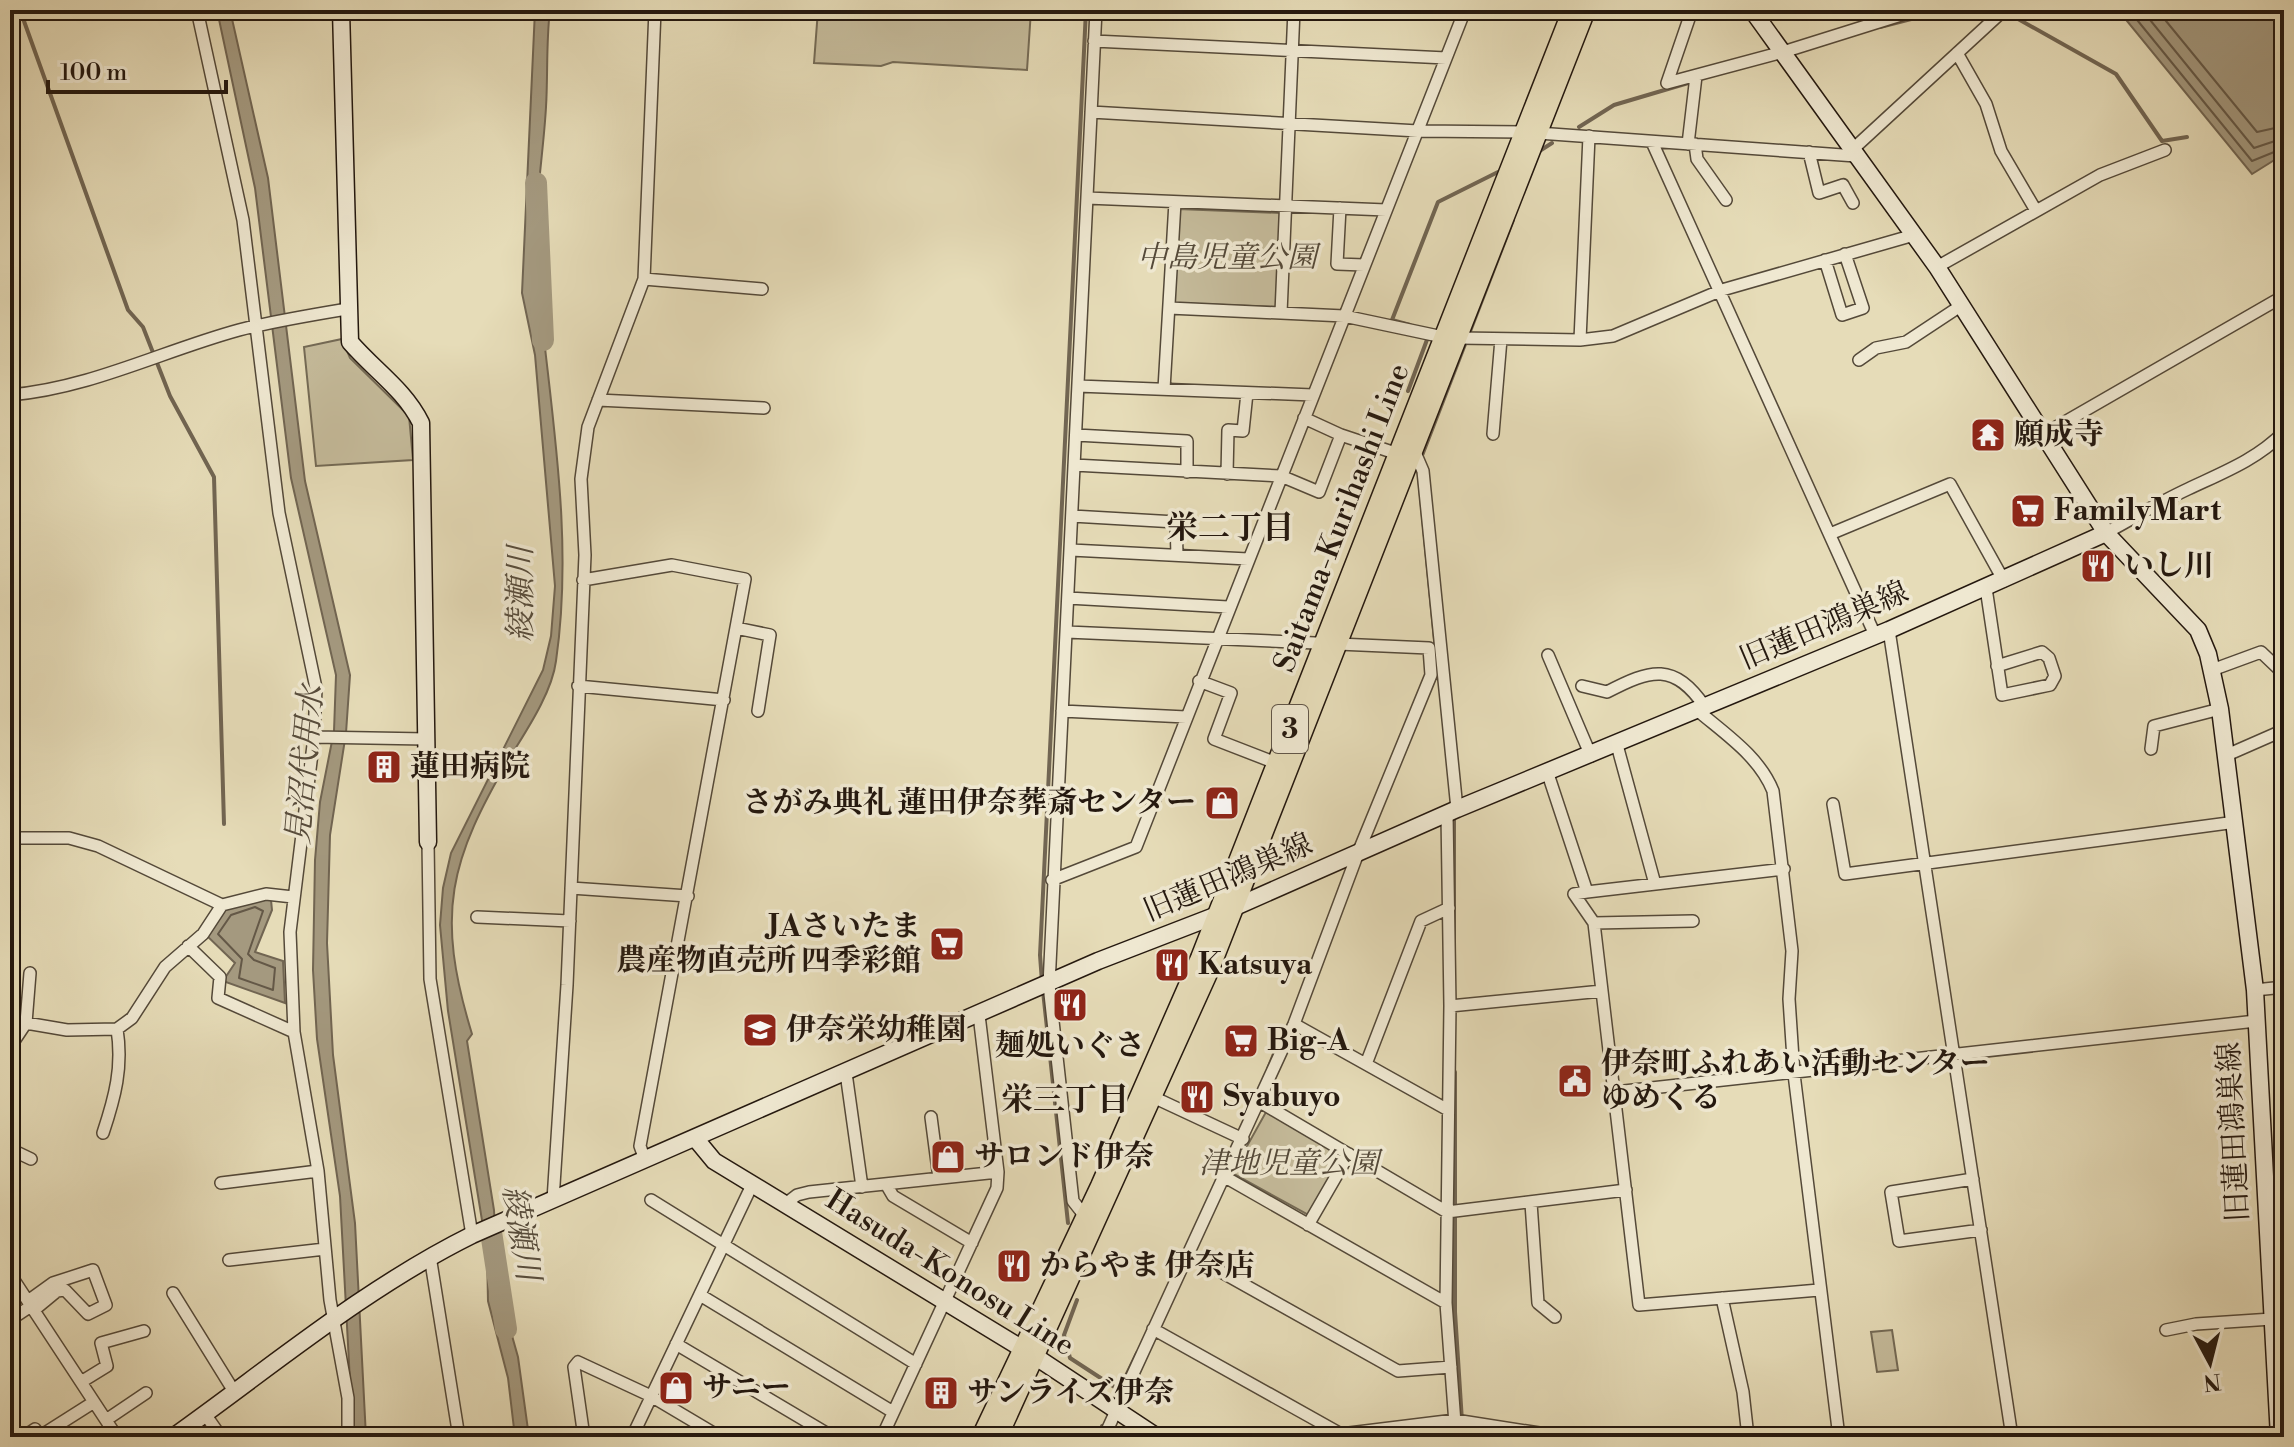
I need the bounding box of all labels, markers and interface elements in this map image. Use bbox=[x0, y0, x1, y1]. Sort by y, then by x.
scale bar bbox=[48, 44, 226, 94]
text: 100 m bbox=[60, 58, 127, 88]
park label: 中島児童公園 bbox=[1137, 239, 1322, 277]
street label: Saitama-Kurihashi Line bbox=[1266, 358, 1418, 678]
temple icon: 願成寺 bbox=[1969, 416, 2007, 454]
place label: 願成寺 bbox=[2014, 416, 2104, 454]
supermarket icon: FamilyMart bbox=[2009, 492, 2047, 530]
place label: FamilyMart bbox=[2054, 492, 2221, 530]
district label: 栄二丁目 bbox=[1166, 508, 1294, 548]
water label: 綾瀬川 bbox=[501, 543, 541, 642]
restaurant icon: いし川 bbox=[2079, 547, 2117, 585]
place label: いし川 bbox=[2124, 547, 2214, 585]
street label: 旧蓮田鴻巣線 bbox=[1734, 573, 1914, 679]
water label: 見沼代用水 bbox=[278, 681, 332, 846]
road number: 3 bbox=[1272, 705, 1308, 753]
building icon: 蓮田病院 bbox=[365, 748, 403, 786]
place label: 蓮田病院 bbox=[410, 748, 530, 786]
place label: さがみ典礼 蓮田伊奈葬斎センター bbox=[742, 784, 1196, 822]
shop icon: さがみ典礼 蓮田伊奈葬斎センター bbox=[1203, 784, 1241, 822]
street label: 旧蓮田鴻巣線 bbox=[1138, 825, 1318, 931]
place label: JAさいたま 農産物直売所 四季彩館 bbox=[616, 908, 921, 980]
supermarket icon: JAさいたま 農産物直売所 四季彩館 bbox=[928, 925, 966, 963]
restaurant icon: Katsuya bbox=[1153, 946, 1191, 984]
place label: Katsuya bbox=[1198, 946, 1313, 984]
restaurant icon: 麺処いぐさ bbox=[1051, 986, 1089, 1024]
school or university icon: 伊奈栄幼稚園 bbox=[741, 1011, 779, 1049]
place label: 伊奈栄幼稚園 bbox=[786, 1011, 966, 1049]
supermarket icon: Big-A bbox=[1222, 1022, 1260, 1060]
place label: Big-A bbox=[1267, 1022, 1349, 1060]
place label: 麺処いぐさ bbox=[995, 1027, 1145, 1065]
street label: 旧蓮田鴻巣線 bbox=[2210, 1041, 2258, 1223]
place label: 伊奈町ふれあい活動センター ゆめくる bbox=[1601, 1045, 1990, 1117]
public building icon: 伊奈町ふれあい活動センター ゆめくる bbox=[1556, 1062, 1594, 1100]
restaurant icon: Syabuyo bbox=[1178, 1078, 1216, 1116]
place label: Syabuyo bbox=[1223, 1078, 1341, 1116]
district label: 栄三丁目 bbox=[1001, 1080, 1129, 1120]
shop icon: サロンド伊奈 bbox=[929, 1138, 967, 1176]
place label: サロンド伊奈 bbox=[974, 1138, 1154, 1176]
park label: 津地児童公園 bbox=[1199, 1145, 1384, 1183]
street label: Hasuda-Konosu Line bbox=[819, 1181, 1081, 1365]
water label: 綾瀬川 bbox=[494, 1182, 549, 1286]
restaurant icon: からやま 伊奈店 bbox=[995, 1247, 1033, 1285]
place label: からやま 伊奈店 bbox=[1040, 1247, 1255, 1285]
north arrow bbox=[2170, 1323, 2250, 1403]
text: N bbox=[2201, 1367, 2223, 1396]
shop icon: サニー bbox=[657, 1369, 695, 1407]
place label: サニー bbox=[702, 1369, 791, 1407]
building icon: サンライズ伊奈 bbox=[922, 1374, 960, 1412]
place label: サンライズ伊奈 bbox=[967, 1374, 1174, 1412]

